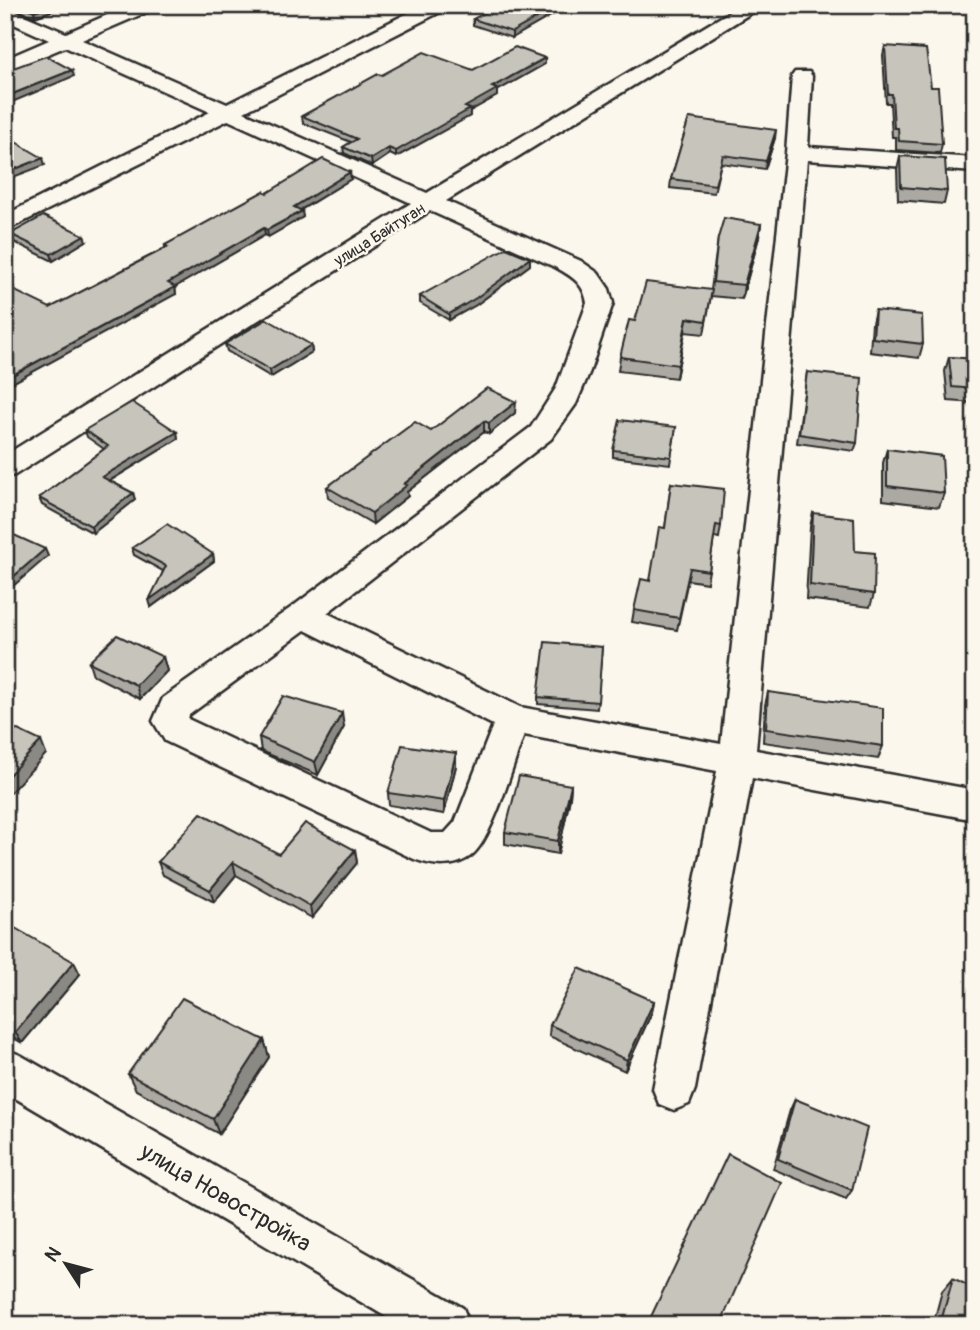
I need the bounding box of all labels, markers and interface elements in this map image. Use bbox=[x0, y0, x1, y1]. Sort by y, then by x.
street label: улица Байтуган bbox=[329, 199, 429, 271]
street label: улица Новостройка bbox=[134, 1136, 316, 1258]
north arrow bbox=[32, 1228, 102, 1298]
text: N bbox=[40, 1242, 67, 1267]

